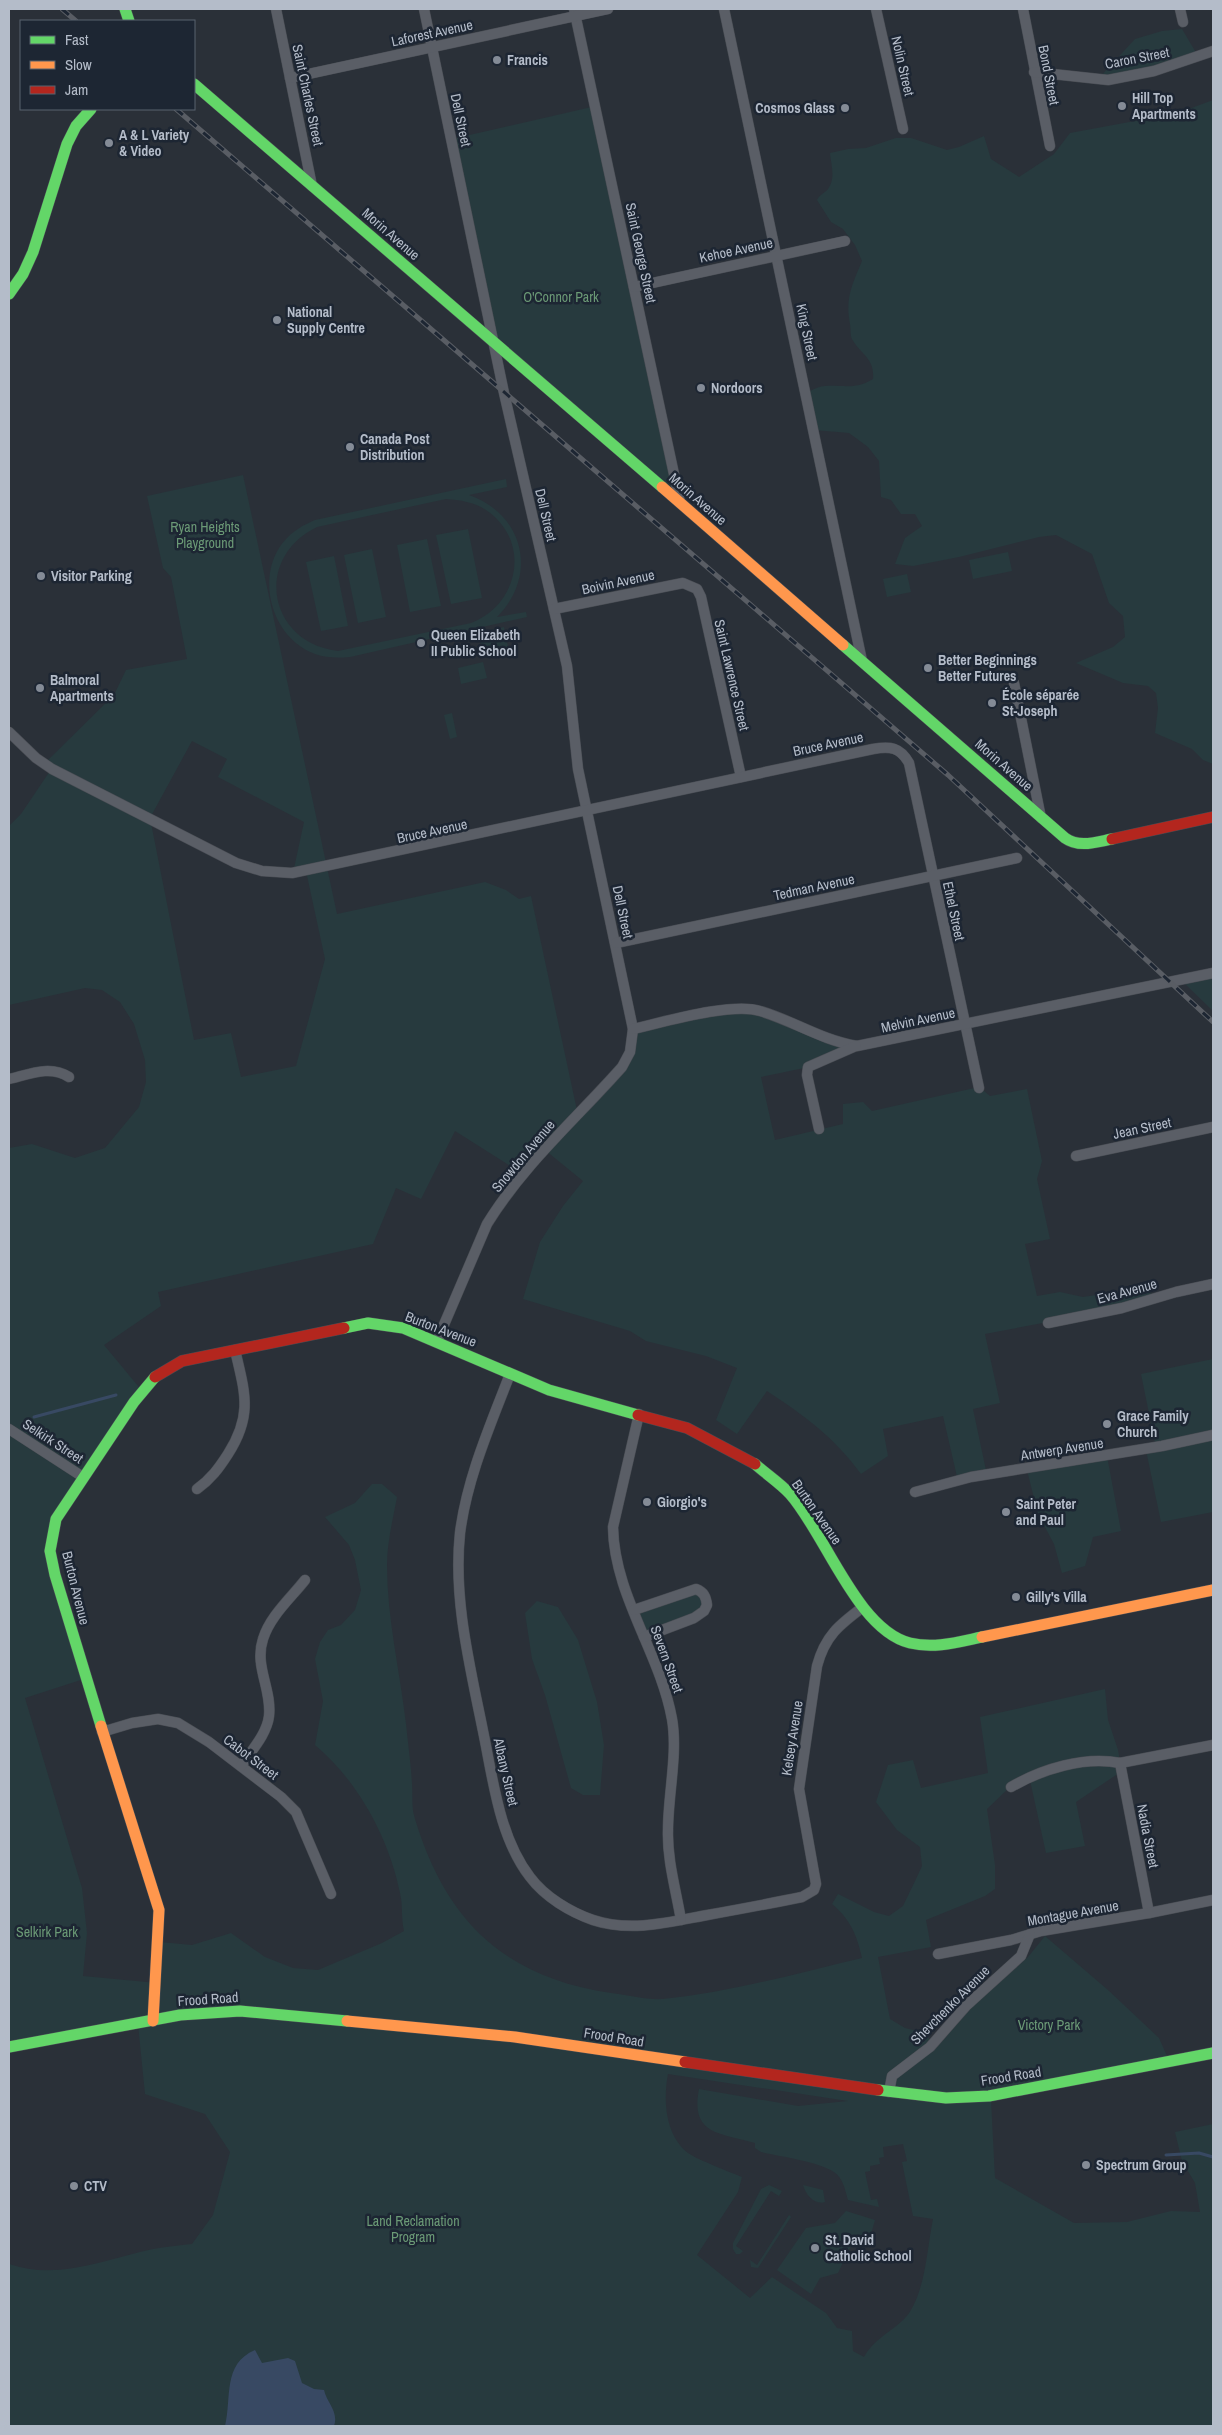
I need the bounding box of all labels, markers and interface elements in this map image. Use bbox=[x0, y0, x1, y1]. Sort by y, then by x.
street label: Laforest Avenue bbox=[390, 16, 474, 50]
legend bbox=[20, 20, 195, 110]
text: Fast bbox=[65, 29, 89, 50]
street label: Nolin Street bbox=[887, 34, 919, 98]
street label: Saint Charles Street bbox=[288, 43, 328, 147]
street label: Caron Street bbox=[1103, 43, 1171, 73]
street label: Bond Street bbox=[1034, 44, 1064, 106]
place label: Francis bbox=[507, 51, 548, 69]
text: Slow bbox=[65, 54, 92, 75]
marker: Francis bbox=[491, 54, 503, 66]
text: Jam bbox=[65, 79, 88, 100]
place label: Hill Top Apartments bbox=[1132, 89, 1196, 123]
street label: Dell Street bbox=[447, 92, 475, 148]
place label: Cosmos Glass bbox=[755, 99, 835, 117]
marker: Hill Top Apartments bbox=[1116, 100, 1128, 112]
marker: Cosmos Glass bbox=[839, 102, 851, 114]
place label: A & L Variety & Video bbox=[119, 126, 190, 160]
marker: A & L Variety & Video bbox=[103, 137, 115, 149]
street label: Saint George Street bbox=[622, 201, 660, 305]
street label: Morin Avenue bbox=[358, 204, 424, 264]
street label: Kehoe Avenue bbox=[698, 233, 774, 267]
park label: O'Connor Park bbox=[523, 288, 599, 306]
street label: King Street bbox=[792, 302, 822, 362]
place label: National Supply Centre bbox=[287, 303, 365, 337]
marker: National Supply Centre bbox=[271, 314, 283, 326]
place label: Nordoors bbox=[711, 379, 763, 397]
marker: Nordoors bbox=[695, 382, 707, 394]
place label: Canada Post Distribution bbox=[360, 430, 430, 464]
marker: Canada Post Distribution bbox=[344, 441, 356, 453]
street label: Morin Avenue bbox=[665, 469, 731, 529]
street label: Dell Street bbox=[531, 487, 561, 543]
park label: Ryan Heights Playground bbox=[170, 518, 240, 552]
street label: Boivin Avenue bbox=[580, 566, 656, 598]
place label: Visitor Parking bbox=[51, 567, 132, 585]
marker: Visitor Parking bbox=[35, 570, 47, 582]
street label: Saint Lawrence Street bbox=[710, 618, 754, 732]
place label: Queen Elizabeth II Public School bbox=[431, 626, 520, 660]
marker: Queen Elizabeth II Public School bbox=[415, 637, 427, 649]
place label: Better Beginnings Better Futures bbox=[938, 651, 1037, 685]
marker: Better Beginnings Better Futures bbox=[922, 662, 934, 674]
place label: Balmoral Apartments bbox=[50, 671, 114, 705]
marker: Balmoral Apartments bbox=[34, 682, 46, 694]
place label: École séparée St-Joseph bbox=[1002, 686, 1079, 720]
marker: École séparée St-Joseph bbox=[986, 697, 998, 709]
street label: Bruce Avenue bbox=[791, 728, 865, 760]
street label: Morin Avenue bbox=[971, 735, 1037, 795]
street label: Bruce Avenue bbox=[395, 815, 469, 847]
street label: Tedman Avenue bbox=[772, 870, 856, 904]
street label: Ethel Street bbox=[939, 880, 969, 942]
street label: Dell Street bbox=[609, 884, 637, 940]
street label: Melvin Avenue bbox=[879, 1003, 957, 1037]
street label: Jean Street bbox=[1111, 1113, 1173, 1143]
street label: Snowdon Avenue bbox=[487, 1116, 559, 1196]
street label: Eva Avenue bbox=[1095, 1274, 1159, 1308]
street label: Burton Avenue bbox=[403, 1307, 479, 1351]
place label: Grace Family Church bbox=[1117, 1407, 1189, 1441]
street label: Selkirk Street bbox=[19, 1415, 87, 1467]
marker: Grace Family Church bbox=[1101, 1418, 1113, 1430]
street label: Antwerp Avenue bbox=[1018, 1434, 1105, 1465]
street label: Burton Avenue bbox=[788, 1476, 846, 1548]
place label: Giorgio's bbox=[657, 1493, 707, 1511]
place label: Saint Peter and Paul bbox=[1016, 1495, 1077, 1529]
marker: Giorgio's bbox=[641, 1496, 653, 1508]
marker: Saint Peter and Paul bbox=[1000, 1506, 1012, 1518]
street label: Burton Avenue bbox=[58, 1549, 94, 1627]
place label: Gilly's Villa bbox=[1026, 1588, 1087, 1606]
marker: Gilly's Villa bbox=[1010, 1591, 1022, 1603]
street label: Severn Street bbox=[647, 1623, 687, 1695]
street label: Kelsey Avenue bbox=[777, 1699, 807, 1777]
street label: Cabot Street bbox=[220, 1730, 282, 1784]
street label: Albany Street bbox=[489, 1735, 523, 1808]
street label: Nadia Street bbox=[1133, 1803, 1163, 1869]
street label: Montague Avenue bbox=[1026, 1896, 1120, 1930]
park label: Selkirk Park bbox=[16, 1923, 78, 1941]
street label: Shevchenko Avenue bbox=[907, 1962, 993, 2048]
street label: Frood Road bbox=[177, 1988, 239, 2010]
park label: Victory Park bbox=[1018, 2016, 1080, 2034]
street label: Frood Road bbox=[583, 2023, 645, 2051]
street label: Frood Road bbox=[980, 2062, 1042, 2090]
place label: Spectrum Group bbox=[1096, 2156, 1187, 2174]
marker: Spectrum Group bbox=[1080, 2159, 1092, 2171]
place label: CTV bbox=[84, 2177, 107, 2195]
marker: CTV bbox=[68, 2180, 80, 2192]
park label: Land Reclamation Program bbox=[366, 2212, 460, 2246]
place label: St. David Catholic School bbox=[825, 2231, 912, 2265]
marker: St. David Catholic School bbox=[809, 2242, 821, 2254]

